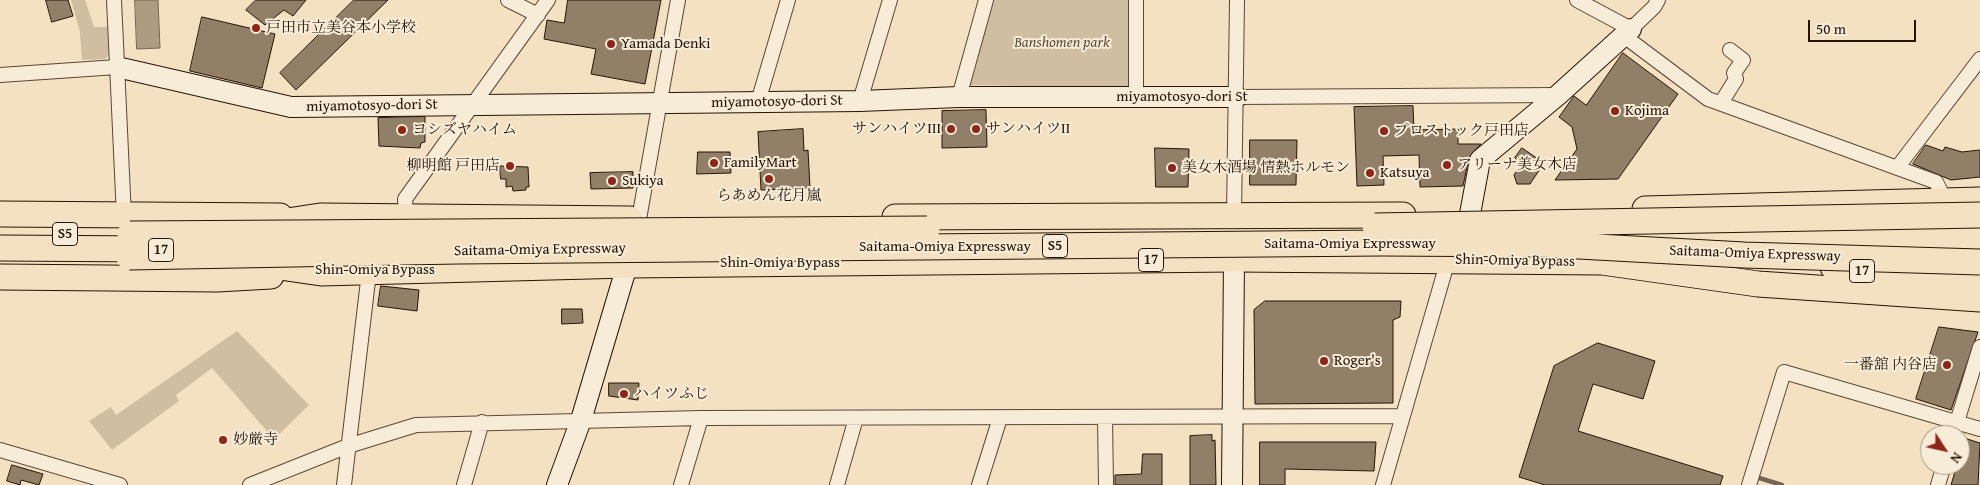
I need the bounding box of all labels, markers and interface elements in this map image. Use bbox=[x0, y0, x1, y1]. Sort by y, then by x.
scale bar bbox=[1810, 10, 1918, 42]
text: 50 m bbox=[1816, 18, 1846, 39]
place label: 戸田市立美谷本小学校 bbox=[266, 19, 416, 37]
marker: 戸田市立美谷本小学校 bbox=[250, 22, 262, 34]
park label: Banshomen park bbox=[1014, 34, 1110, 52]
place label: Yamada Denki bbox=[621, 35, 710, 53]
marker: Yamada Denki bbox=[605, 38, 617, 50]
street label: miyamotosyo-dori St bbox=[1116, 88, 1248, 106]
street label: miyamotosyo-dori St bbox=[711, 92, 843, 112]
street label: miyamotosyo-dori St bbox=[306, 96, 438, 116]
place label: Kojima bbox=[1625, 102, 1669, 120]
marker: Kojima bbox=[1609, 105, 1621, 117]
place label: サンハイツⅢ bbox=[852, 120, 941, 138]
place label: サンハイツⅡ bbox=[986, 120, 1070, 138]
place label: ヨシズヤハイム bbox=[412, 121, 517, 139]
place label: プロストック戸田店 bbox=[1394, 122, 1529, 140]
marker: サンハイツⅢ bbox=[945, 123, 957, 135]
marker: サンハイツⅡ bbox=[970, 123, 982, 135]
marker: ヨシズヤハイム bbox=[396, 124, 408, 136]
marker: プロストック戸田店 bbox=[1378, 125, 1390, 137]
place label: FamilyMart bbox=[724, 154, 797, 172]
place label: アリーナ美女木店 bbox=[1457, 156, 1577, 174]
place label: 柳明館 戸田店 bbox=[407, 157, 500, 175]
marker: FamilyMart bbox=[708, 157, 720, 169]
place label: 美女木酒場 情熱ホルモン bbox=[1182, 159, 1350, 177]
marker: アリーナ美女木店 bbox=[1441, 159, 1453, 171]
marker: 柳明館 戸田店 bbox=[504, 160, 516, 172]
marker: 美女木酒場 情熱ホルモン bbox=[1166, 162, 1178, 174]
place label: Katsuya bbox=[1380, 164, 1430, 182]
marker: Katsuya bbox=[1364, 167, 1376, 179]
place label: Sukiya bbox=[622, 172, 664, 190]
marker: らあめん花月嵐 bbox=[763, 173, 775, 185]
marker: Sukiya bbox=[606, 175, 618, 187]
place label: らあめん花月嵐 bbox=[717, 187, 821, 205]
road number: S5 bbox=[52, 222, 78, 245]
road number: S5 bbox=[1042, 235, 1068, 258]
street label: Saitama-Omiya Expressway bbox=[1264, 235, 1436, 253]
road number: 17 bbox=[148, 238, 174, 262]
street label: Saitama-Omiya Expressway bbox=[859, 238, 1031, 256]
street label: Saitama-Omiya Expressway bbox=[454, 240, 626, 260]
street label: Saitama-Omiya Expressway bbox=[1669, 242, 1841, 266]
road number: 17 bbox=[1138, 248, 1164, 272]
street label: Shin-Omiya Bypass bbox=[1455, 251, 1575, 271]
street label: Shin-Omiya Bypass bbox=[720, 254, 840, 272]
road number: 17 bbox=[1850, 260, 1874, 282]
street label: Shin-Omiya Bypass bbox=[315, 261, 435, 279]
place label: Roger's bbox=[1334, 352, 1381, 370]
marker: Roger's bbox=[1318, 355, 1330, 367]
place label: 一番舘 内谷店 bbox=[1844, 356, 1937, 374]
marker: 一番舘 内谷店 bbox=[1941, 359, 1953, 371]
place label: ハイツふじ bbox=[634, 385, 709, 403]
marker: ハイツふじ bbox=[618, 388, 630, 400]
north arrow bbox=[1920, 425, 1970, 475]
place label: 妙厳寺 bbox=[233, 431, 278, 449]
marker: 妙厳寺 bbox=[217, 434, 229, 446]
text: N bbox=[1946, 448, 1967, 468]

